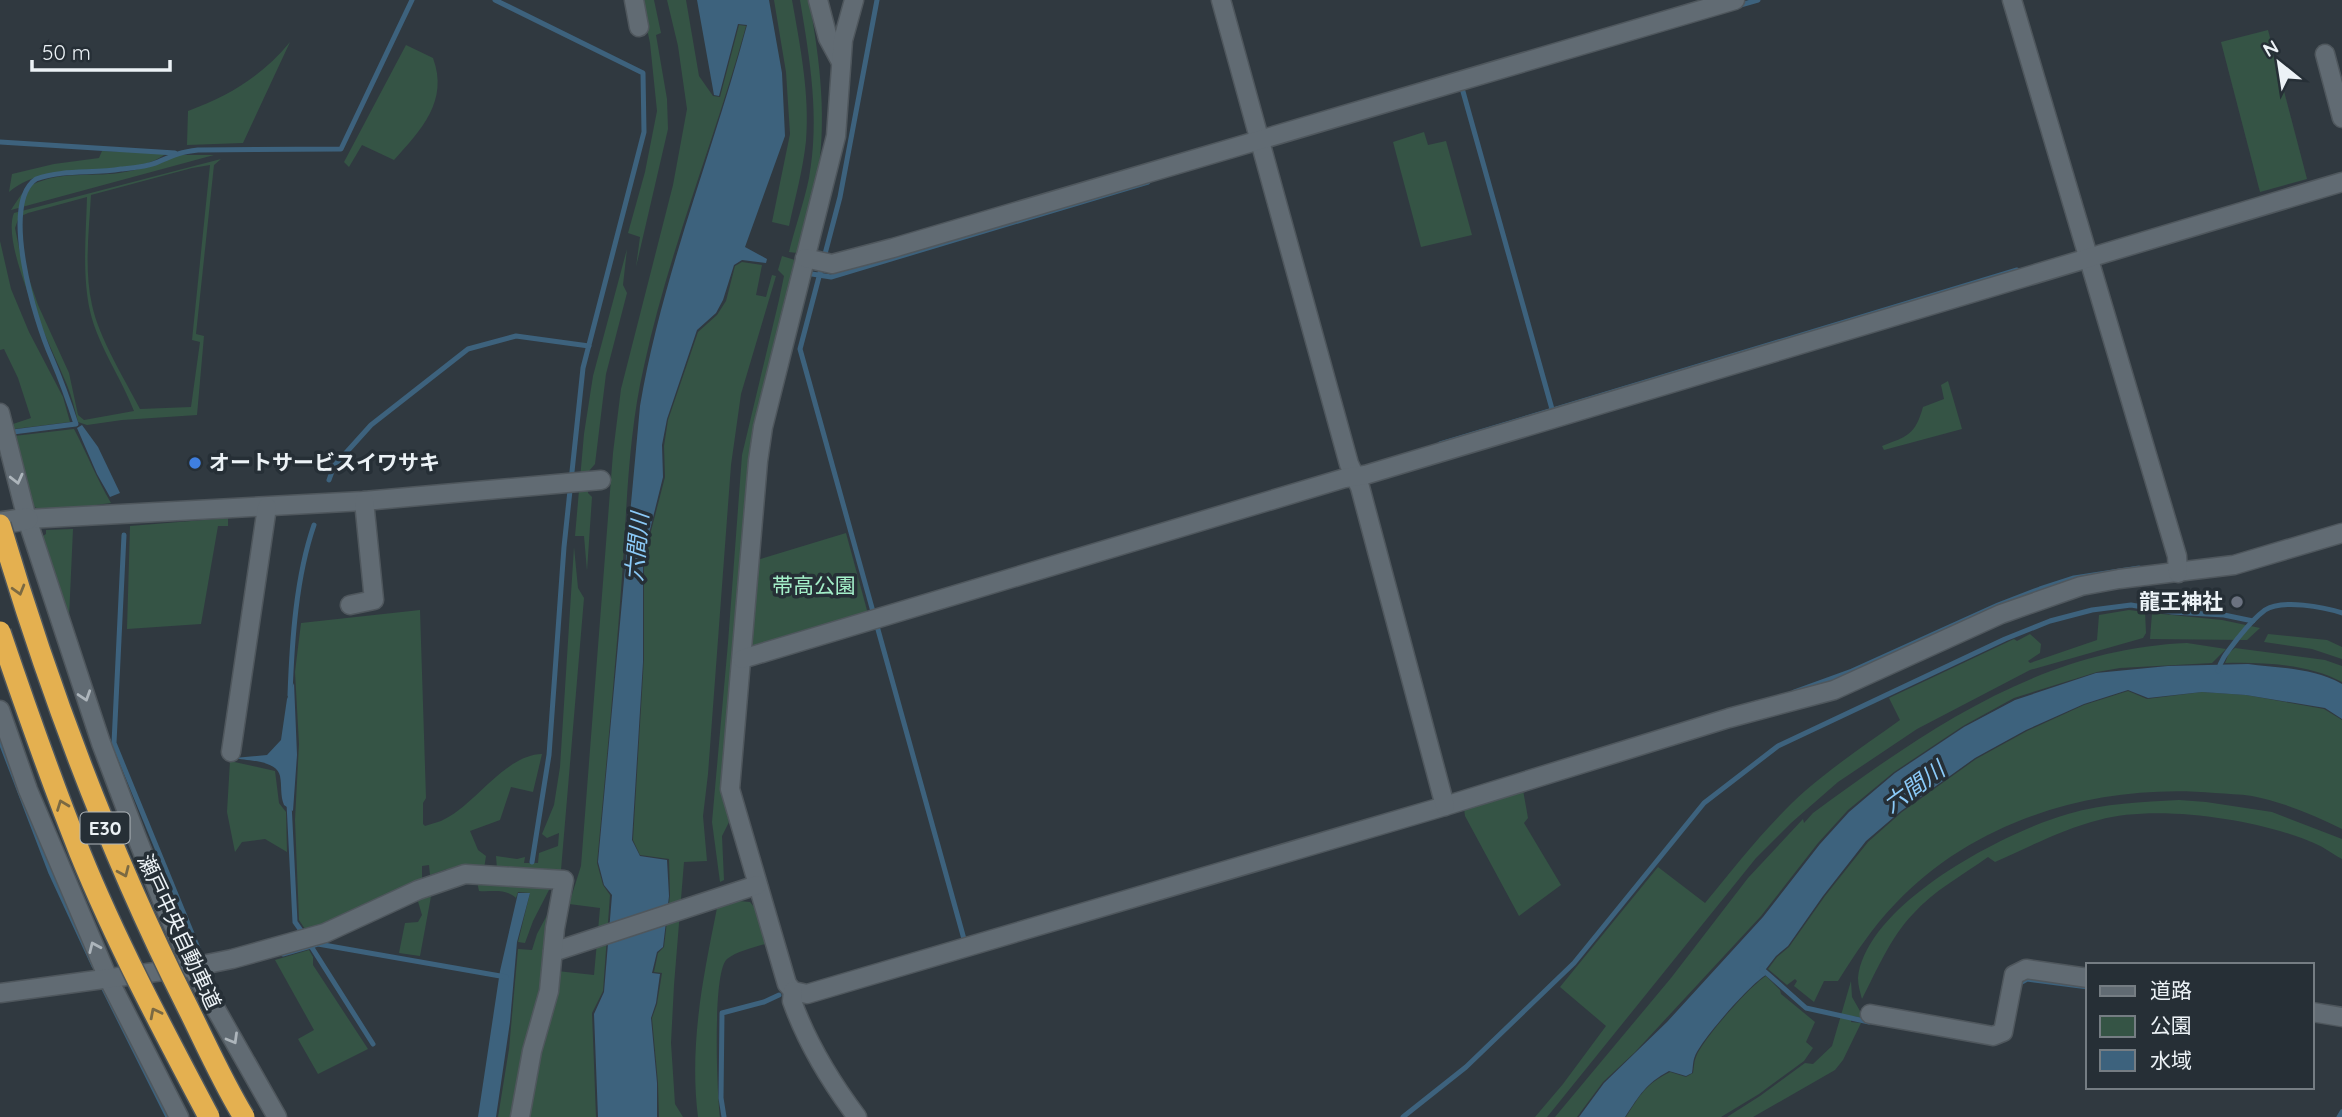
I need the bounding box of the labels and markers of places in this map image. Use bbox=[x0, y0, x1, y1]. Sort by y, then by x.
place label: オートサービスイワサキ bbox=[209, 449, 440, 475]
marker: オートサービスイワサキ bbox=[187, 455, 203, 471]
place label: 龍王神社 bbox=[2139, 588, 2223, 614]
marker: 龍王神社 bbox=[2229, 594, 2245, 610]

